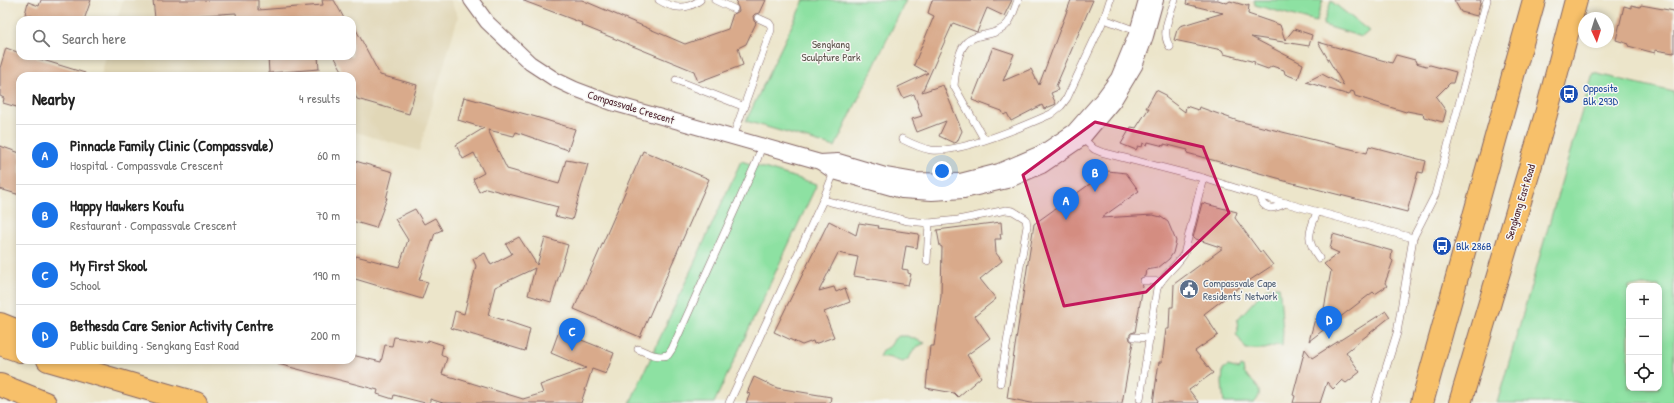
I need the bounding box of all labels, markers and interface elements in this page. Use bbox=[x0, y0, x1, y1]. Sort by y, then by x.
north arrow bbox=[1578, 12, 1614, 48]
search box bbox=[16, 16, 356, 60]
icon: search bbox=[30, 27, 52, 49]
text: Search here bbox=[62, 28, 126, 49]
park label: Sengkang Sculpture Park bbox=[801, 37, 861, 64]
place label: Opposite Blk 293D bbox=[1583, 81, 1619, 108]
bus stop icon: Opposite Blk 293D bbox=[1558, 83, 1580, 105]
text: Nearby bbox=[32, 87, 75, 110]
street label: Compassvale Crescent bbox=[586, 87, 676, 127]
text: 4 results bbox=[299, 89, 340, 107]
text: Pinnacle Family Clinic (Compassvale) bbox=[70, 135, 274, 156]
text: A bbox=[42, 146, 48, 164]
text: 60 m bbox=[317, 146, 340, 164]
text: Hospital · Compassvale Crescent bbox=[70, 156, 223, 174]
pin: B bbox=[1082, 159, 1108, 192]
your location bbox=[932, 161, 952, 181]
street label: Sengkang East Road bbox=[1502, 162, 1538, 241]
pin: A bbox=[1053, 187, 1079, 220]
text: Happy Hawkers Koufu bbox=[70, 195, 184, 216]
text: B bbox=[42, 206, 48, 224]
text: 70 m bbox=[316, 206, 340, 224]
text: Restaurant · Compassvale Crescent bbox=[70, 216, 237, 234]
bus stop icon: Blk 286B bbox=[1431, 235, 1453, 257]
place label: Blk 286B bbox=[1456, 239, 1492, 253]
text: My First Skool bbox=[70, 255, 147, 276]
text: C bbox=[41, 266, 49, 284]
text: 190 m bbox=[313, 266, 340, 284]
text: School bbox=[70, 276, 100, 294]
place label: Compassvale Cape Residents' Network bbox=[1203, 276, 1278, 303]
public building icon: Compassvale Cape Residents' Network bbox=[1178, 278, 1200, 300]
map controls bbox=[1626, 283, 1662, 391]
button: + bbox=[1626, 283, 1662, 319]
pin: D bbox=[1316, 306, 1342, 339]
text: Bethesda Care Senior Activity Centre bbox=[70, 315, 273, 336]
pin: C bbox=[559, 318, 585, 351]
button: − bbox=[1626, 319, 1662, 355]
text: D bbox=[42, 326, 48, 344]
text: 200 m bbox=[310, 326, 340, 344]
text: Public building · Sengkang East Road bbox=[70, 336, 239, 354]
button: locate bbox=[1626, 355, 1662, 391]

